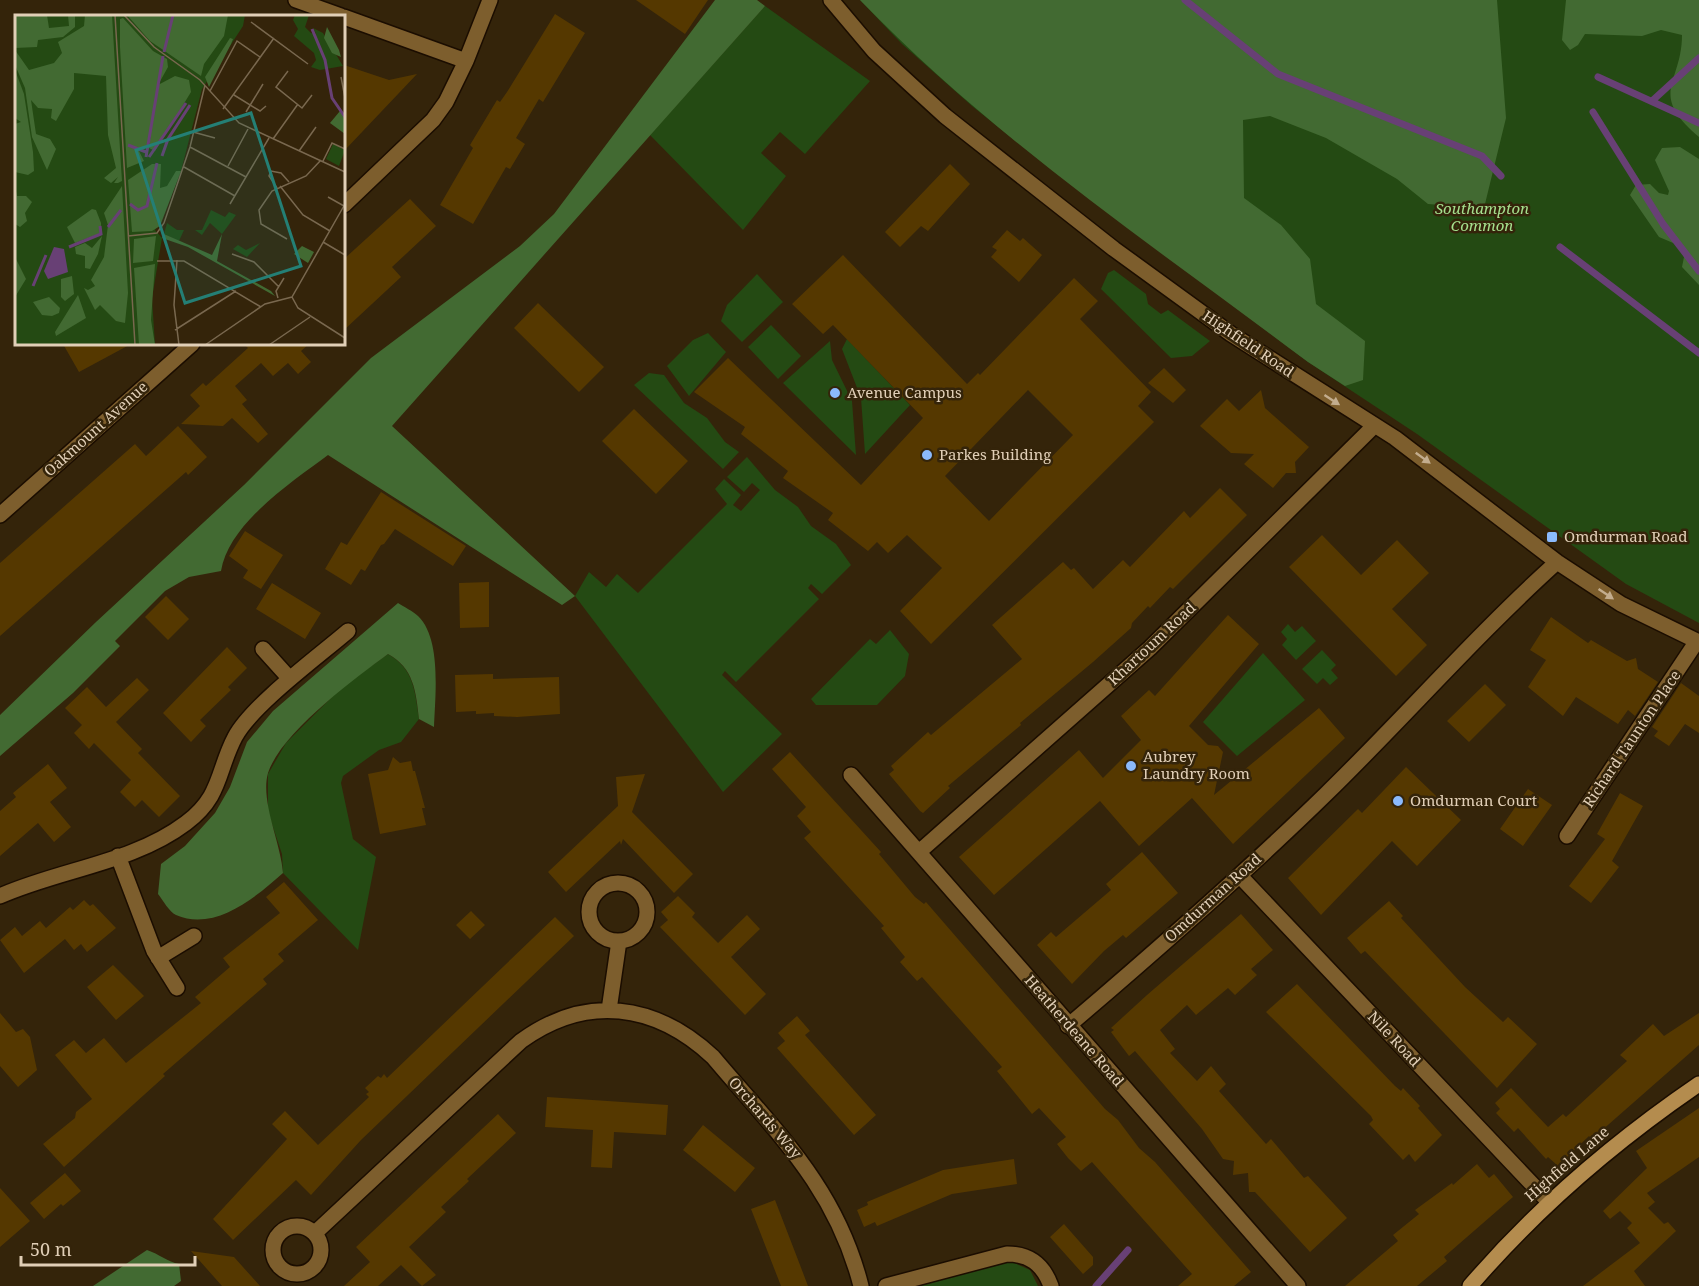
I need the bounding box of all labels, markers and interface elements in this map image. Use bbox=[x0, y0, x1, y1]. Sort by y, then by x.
inset map bbox=[15, 15, 345, 345]
park label: Southampton Common bbox=[1435, 198, 1529, 235]
street label: Highfield Road bbox=[1199, 305, 1298, 381]
street label: Oakmount Avenue bbox=[39, 376, 152, 480]
place label: Avenue Campus bbox=[847, 382, 962, 402]
marker: Avenue Campus bbox=[828, 386, 842, 400]
one-way arrow bbox=[1324, 395, 1341, 406]
place label: Parkes Building bbox=[939, 444, 1051, 464]
marker: Parkes Building bbox=[920, 448, 934, 462]
one-way arrow bbox=[1415, 452, 1431, 464]
place label: Omdurman Road bbox=[1564, 526, 1687, 546]
marker: Omdurman Road bbox=[1545, 530, 1559, 544]
one-way arrow bbox=[1597, 588, 1613, 600]
street label: Khartoum Road bbox=[1103, 597, 1200, 689]
street label: Richard Taunton Place bbox=[1578, 666, 1685, 811]
place label: Aubrey Laundry Room bbox=[1143, 746, 1250, 783]
marker: Aubrey Laundry Room bbox=[1124, 759, 1138, 773]
place label: Omdurman Court bbox=[1410, 790, 1537, 810]
marker: Omdurman Court bbox=[1391, 794, 1405, 808]
street label: Omdurman Road bbox=[1160, 849, 1265, 946]
street label: Heatherdeane Road bbox=[1021, 970, 1129, 1090]
street label: Nile Road bbox=[1364, 1006, 1426, 1070]
street label: Orchards Way bbox=[725, 1072, 807, 1163]
street label: Highfield Lane bbox=[1520, 1121, 1613, 1205]
scale bar bbox=[21, 1229, 195, 1267]
text: 50 m bbox=[30, 1237, 72, 1261]

